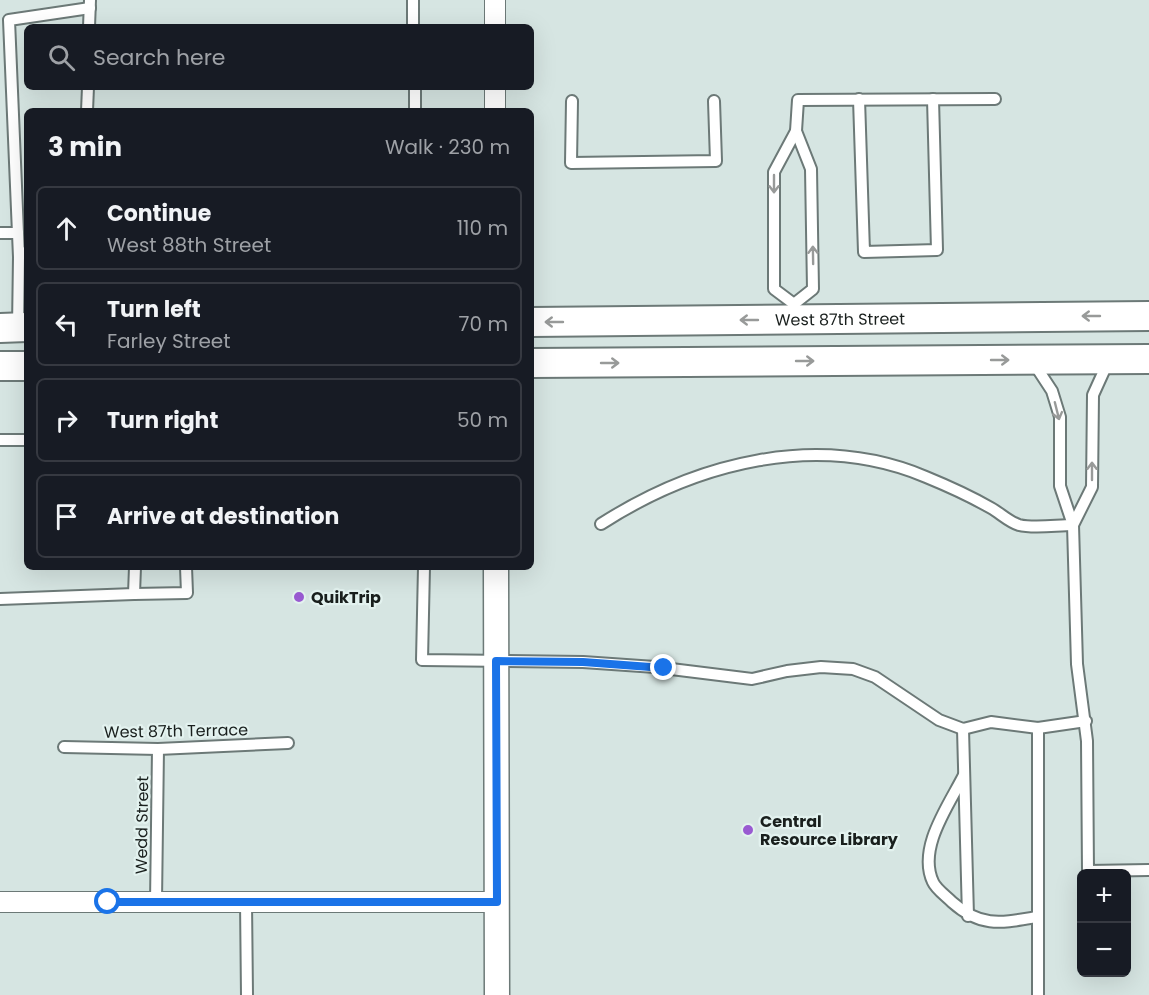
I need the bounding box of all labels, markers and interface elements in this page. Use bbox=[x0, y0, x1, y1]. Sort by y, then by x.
search box bbox=[24, 24, 534, 90]
icon: search bbox=[45, 41, 78, 74]
text: Search here bbox=[93, 42, 226, 73]
text: 3 min bbox=[48, 129, 122, 165]
text: Walk · 230 m bbox=[385, 133, 510, 161]
one-way arrow bbox=[768, 174, 780, 194]
text: Continue bbox=[107, 198, 211, 229]
icon: ahead bbox=[50, 212, 83, 245]
text: 110 m bbox=[457, 214, 508, 242]
text: West 88th Street bbox=[107, 231, 271, 259]
one-way arrow bbox=[807, 245, 819, 265]
text: Turn left bbox=[107, 294, 201, 325]
street label: West 87th Street bbox=[775, 307, 905, 331]
icon: left bbox=[50, 308, 83, 341]
text: 70 m bbox=[459, 310, 508, 338]
one-way arrow bbox=[1081, 311, 1101, 322]
one-way arrow bbox=[739, 314, 759, 326]
one-way arrow bbox=[544, 316, 564, 328]
text: Farley Street bbox=[107, 327, 231, 355]
one-way arrow bbox=[990, 354, 1010, 366]
one-way arrow bbox=[795, 355, 815, 367]
one-way arrow bbox=[600, 357, 620, 369]
one-way arrow bbox=[1052, 401, 1064, 420]
icon: right bbox=[50, 404, 83, 437]
text: Turn right bbox=[107, 405, 218, 436]
text: 50 m bbox=[457, 406, 508, 434]
one-way arrow bbox=[1087, 462, 1098, 482]
icon: arrive bbox=[50, 500, 83, 533]
text: Arrive at destination bbox=[107, 501, 339, 532]
place label: QuikTrip bbox=[311, 586, 381, 609]
marker: QuikTrip bbox=[292, 590, 306, 604]
route end bbox=[650, 654, 676, 680]
street label: West 87th Terrace bbox=[104, 718, 248, 744]
street label: Wedd Street bbox=[130, 775, 154, 874]
place label: Central Resource Library bbox=[760, 810, 899, 851]
marker: Central Resource Library bbox=[741, 823, 755, 837]
map controls bbox=[1077, 869, 1131, 977]
button: + bbox=[1077, 869, 1131, 923]
route start bbox=[94, 888, 120, 914]
button: − bbox=[1077, 923, 1131, 977]

